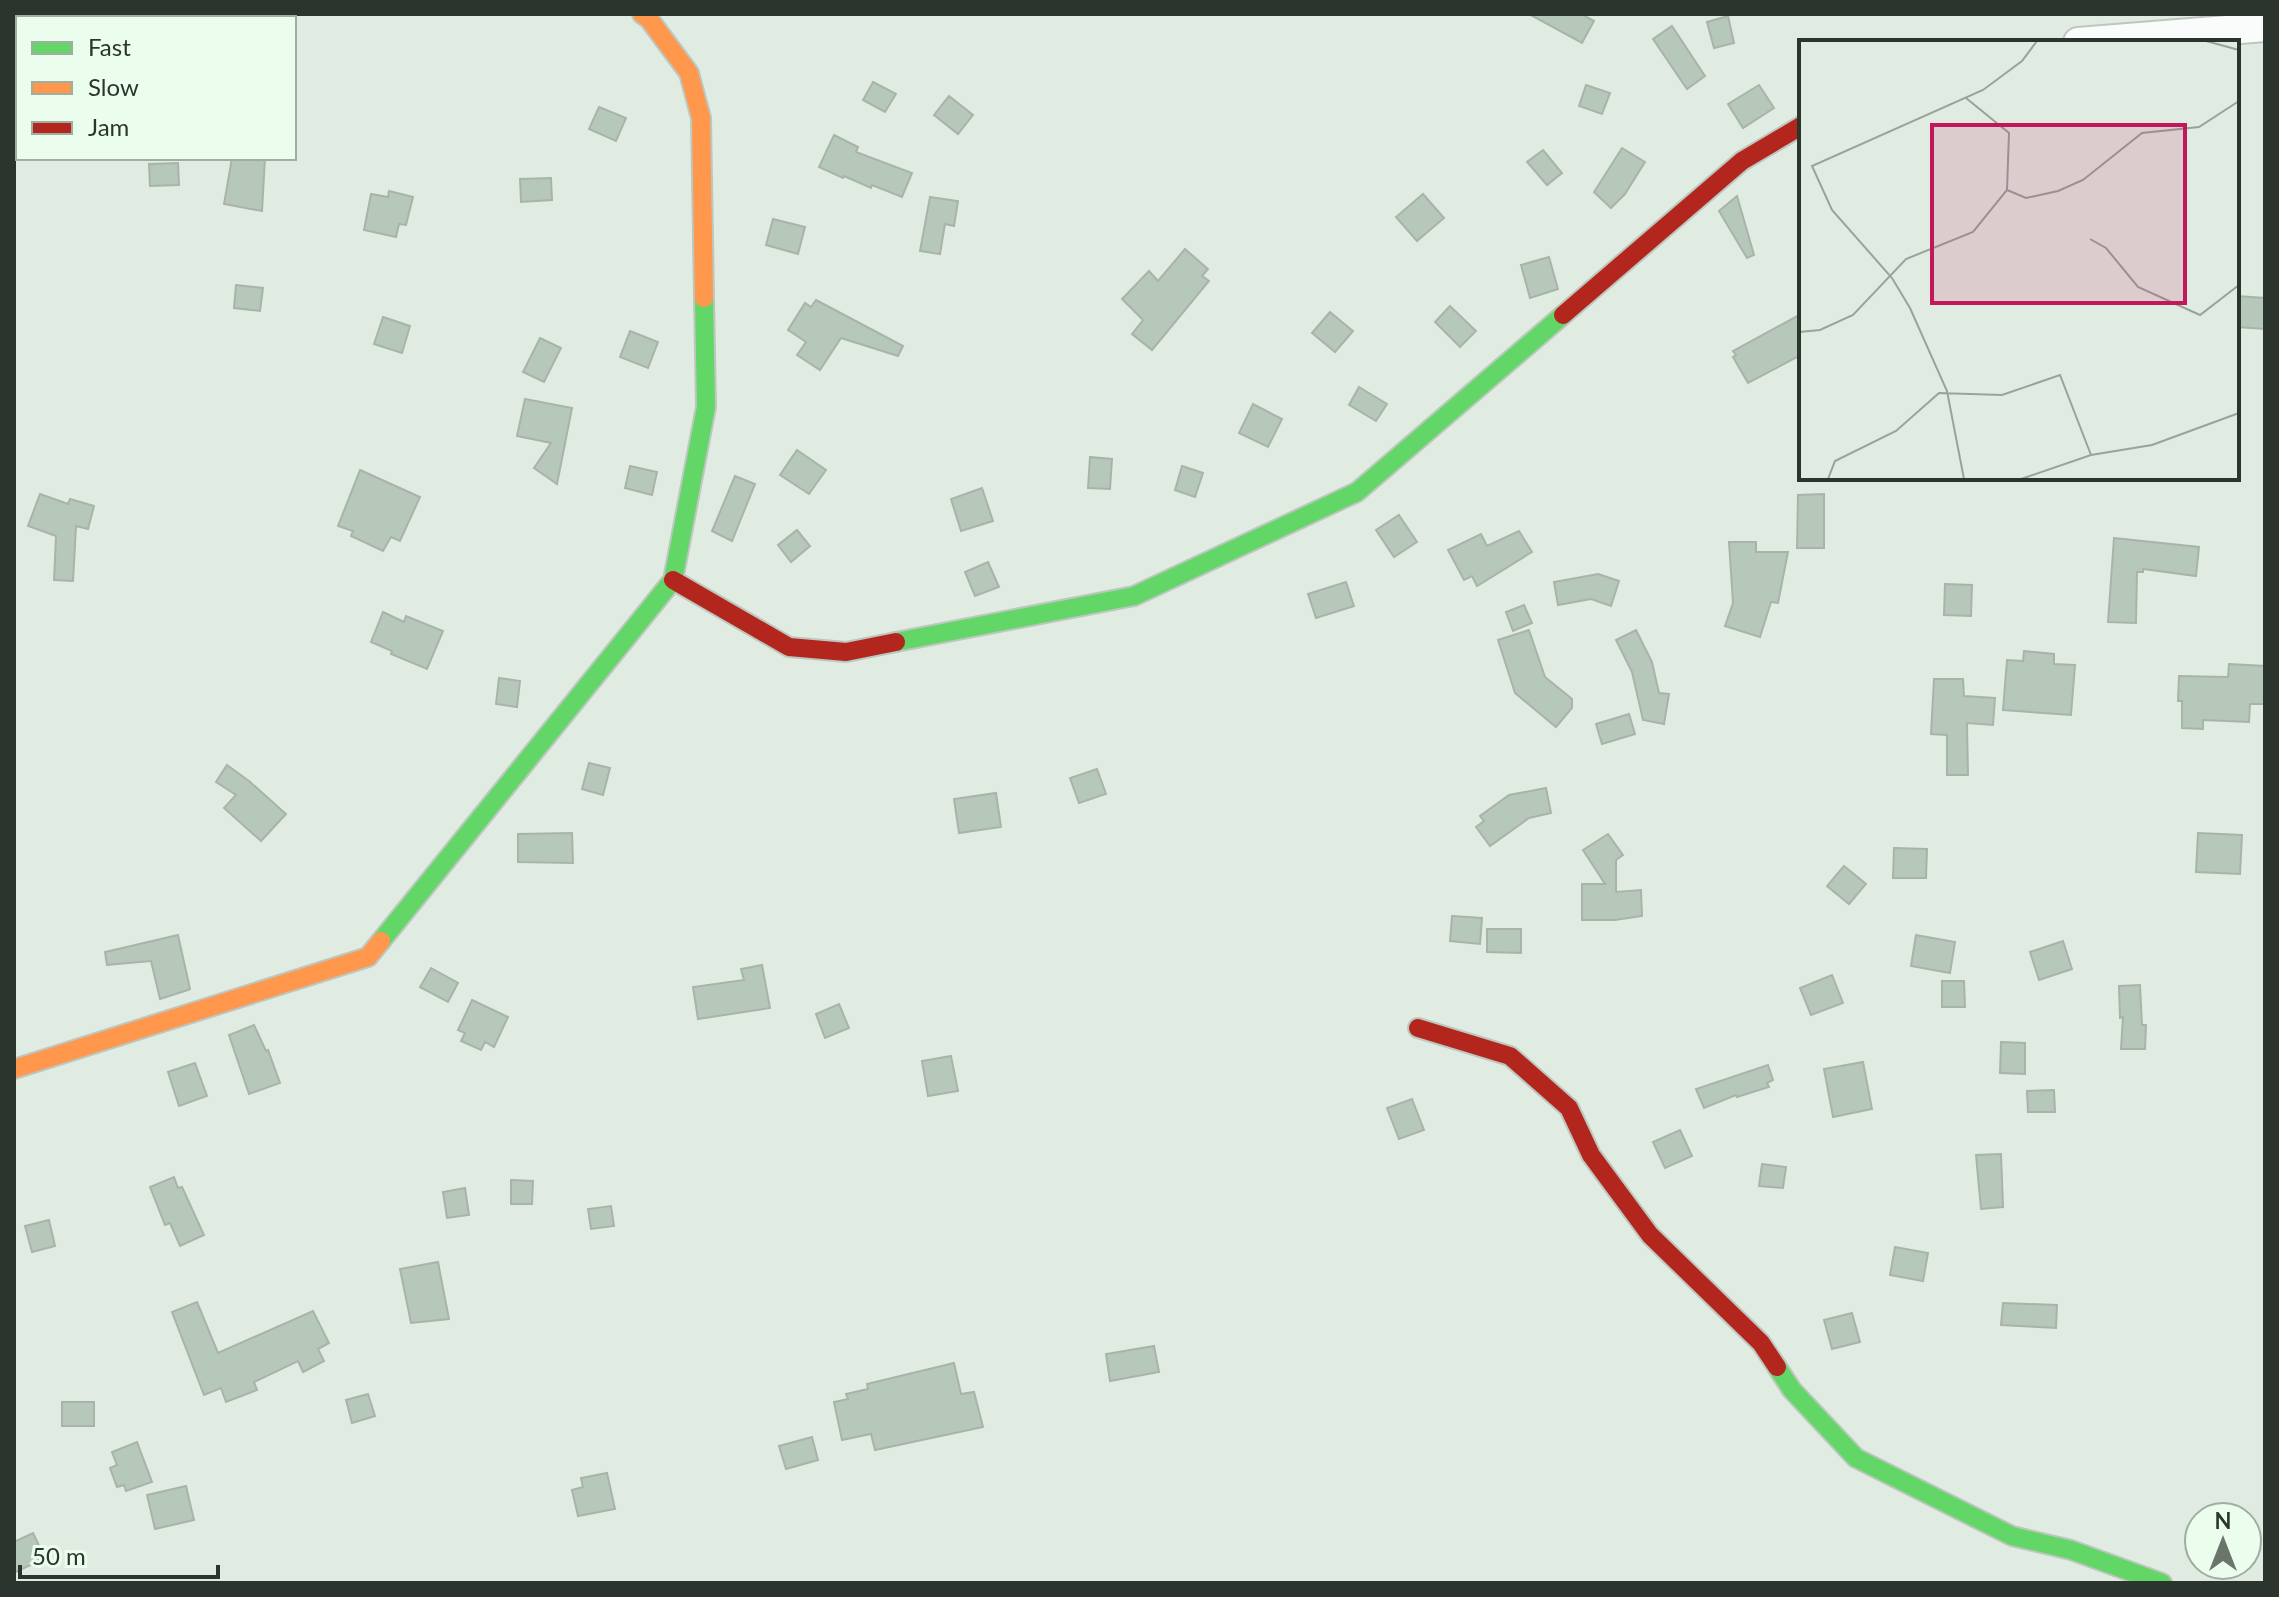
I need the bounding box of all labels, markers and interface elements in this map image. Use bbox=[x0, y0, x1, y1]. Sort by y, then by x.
legend bbox=[16, 16, 296, 160]
text: Fast bbox=[88, 32, 131, 61]
inset map bbox=[1799, 40, 2239, 480]
text: Slow bbox=[88, 72, 139, 101]
text: Jam bbox=[88, 112, 129, 141]
north arrow bbox=[2183, 1501, 2263, 1581]
text: N bbox=[2215, 1507, 2231, 1534]
scale bar bbox=[20, 1529, 218, 1579]
text: 50 m bbox=[32, 1541, 86, 1570]

